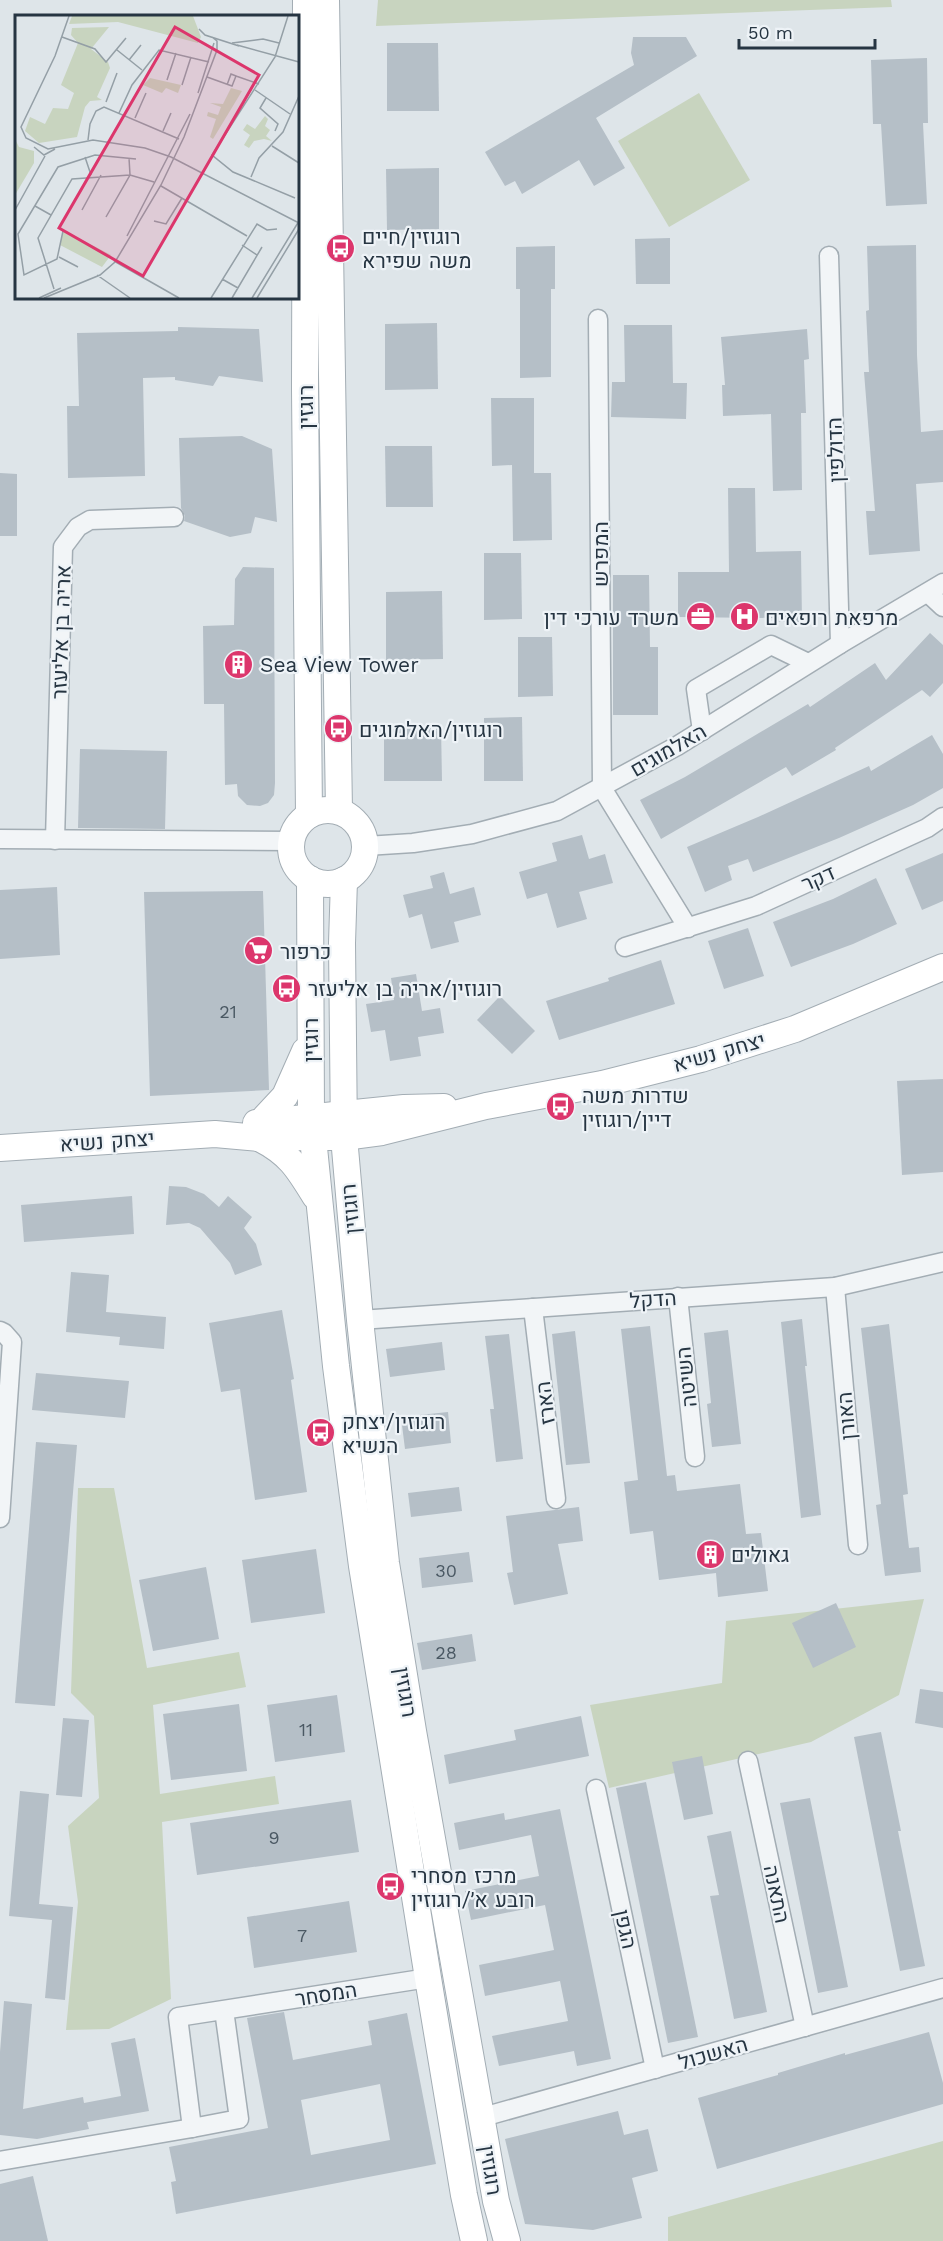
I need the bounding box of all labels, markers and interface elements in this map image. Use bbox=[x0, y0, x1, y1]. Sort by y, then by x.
scale bar bbox=[739, 12, 876, 50]
inset map bbox=[15, 15, 298, 298]
text: 50 m bbox=[748, 22, 793, 43]
place label: רוגוזין/חיים משה שפירא bbox=[362, 224, 471, 273]
bus stop icon: רוגוזין/חיים משה שפירא bbox=[325, 232, 357, 264]
street label: רוגזין bbox=[293, 385, 318, 429]
street label: הדולפין bbox=[821, 417, 849, 483]
street label: המפרש bbox=[588, 521, 613, 587]
street label: אריה בן אליעזר bbox=[46, 564, 76, 700]
office icon: משרד עורכי דין bbox=[684, 601, 716, 633]
hospital icon: מרפאת רופאים bbox=[728, 601, 760, 633]
place label: משרד עורכי דין bbox=[544, 605, 679, 630]
place label: מרפאת רופאים bbox=[765, 605, 898, 630]
building icon: Sea View Tower bbox=[223, 648, 255, 680]
place label: Sea View Tower bbox=[260, 652, 419, 677]
bus stop icon: רוגוזין/האלמוגים bbox=[322, 713, 354, 745]
place label: רוגוזין/האלמוגים bbox=[359, 717, 503, 742]
street label: האלמוגים bbox=[625, 718, 711, 782]
street label: דקר bbox=[797, 860, 839, 896]
supermarket icon: כרפור bbox=[243, 935, 275, 967]
place label: כרפור bbox=[280, 939, 331, 964]
bus stop icon: רוגוזין/אריה בן אליעזר bbox=[271, 972, 303, 1004]
place label: רוגוזין/אריה בן אליעזר bbox=[308, 976, 502, 1001]
house number: 21 bbox=[219, 1001, 237, 1022]
street label: רוגזין bbox=[298, 1018, 323, 1062]
street label: יצחק נשיא bbox=[670, 1027, 768, 1077]
place label: שדרות משה דיין/רוגוזין bbox=[582, 1083, 689, 1132]
bus stop icon: שדרות משה דיין/רוגוזין bbox=[545, 1091, 577, 1123]
street label: יצחק נשיא bbox=[59, 1125, 155, 1157]
street label: רוגוזין bbox=[335, 1183, 365, 1235]
street label: הדקל bbox=[629, 1285, 677, 1313]
street label: השיטה bbox=[670, 1346, 702, 1408]
street label: הארז bbox=[530, 1380, 560, 1426]
street label: האורן bbox=[831, 1391, 861, 1441]
place label: רוגוזין/יצחק הנשיא bbox=[342, 1409, 445, 1458]
bus stop icon: רוגוזין/יצחק הנשיא bbox=[305, 1417, 337, 1449]
building icon: גאולים bbox=[694, 1538, 726, 1570]
place label: גאולים bbox=[731, 1542, 789, 1567]
house number: 30 bbox=[435, 1560, 457, 1581]
house number: 28 bbox=[435, 1642, 457, 1663]
street label: רוגוזין bbox=[390, 1665, 422, 1719]
house number: 11 bbox=[299, 1719, 313, 1740]
house number: 9 bbox=[268, 1827, 280, 1848]
place label: מרכז מסחרי רובע א׳/רוגוזין bbox=[411, 1863, 535, 1912]
street label: התאנה bbox=[759, 1863, 795, 1925]
bus stop icon: מרכז מסחרי רובע א׳/רוגוזין bbox=[374, 1871, 406, 1903]
street label: הגפן bbox=[610, 1907, 642, 1951]
house number: 7 bbox=[297, 1925, 307, 1946]
street label: המסחר bbox=[293, 1977, 359, 2011]
street label: האשכול bbox=[676, 2031, 750, 2075]
street label: רוגוזין bbox=[475, 2143, 507, 2197]

